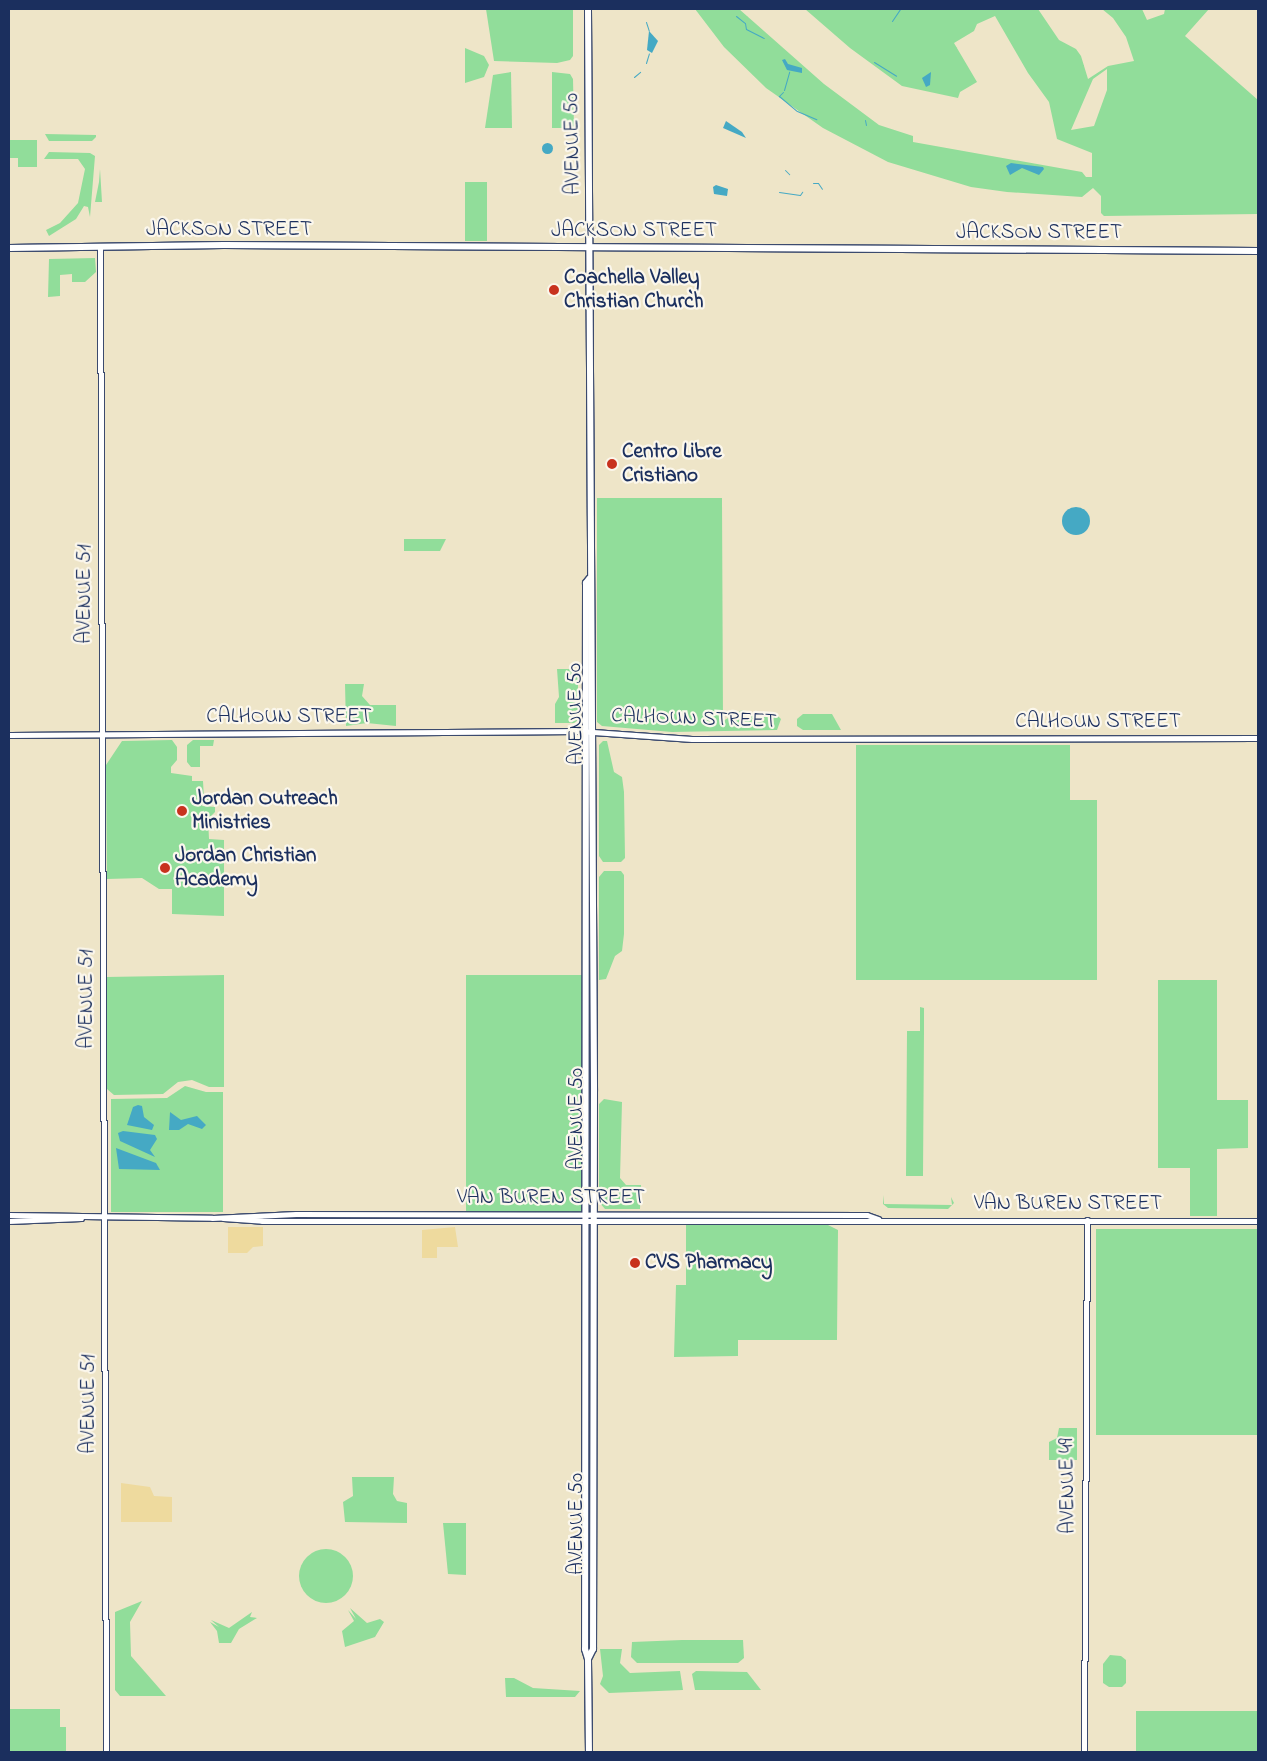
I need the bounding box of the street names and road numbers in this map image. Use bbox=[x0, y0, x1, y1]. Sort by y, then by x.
street label: AVENUE 50 bbox=[560, 93, 586, 195]
street label: JACKSON STREET bbox=[146, 217, 312, 243]
street label: JACKSON STREET bbox=[551, 218, 717, 244]
street label: JACKSON STREET bbox=[956, 220, 1122, 246]
street label: AVENUE 51 bbox=[72, 544, 98, 644]
street label: AVENUE 50 bbox=[563, 663, 589, 765]
street label: CALHOUN STREET bbox=[206, 704, 372, 730]
street label: CALHOUN STREET bbox=[611, 704, 777, 734]
street label: CALHOUN STREET bbox=[1015, 709, 1181, 735]
street label: AVENUE 51 bbox=[74, 949, 100, 1049]
street label: AVENUE 50 bbox=[564, 1068, 590, 1170]
street label: VAN BUREN STREET bbox=[457, 1185, 645, 1211]
street label: VAN BUREN STREET bbox=[974, 1191, 1162, 1217]
street label: AVENUE 51 bbox=[76, 1354, 102, 1454]
street label: AVENUE 49 bbox=[1055, 1438, 1081, 1534]
street label: AVENUE 50 bbox=[564, 1473, 590, 1575]

